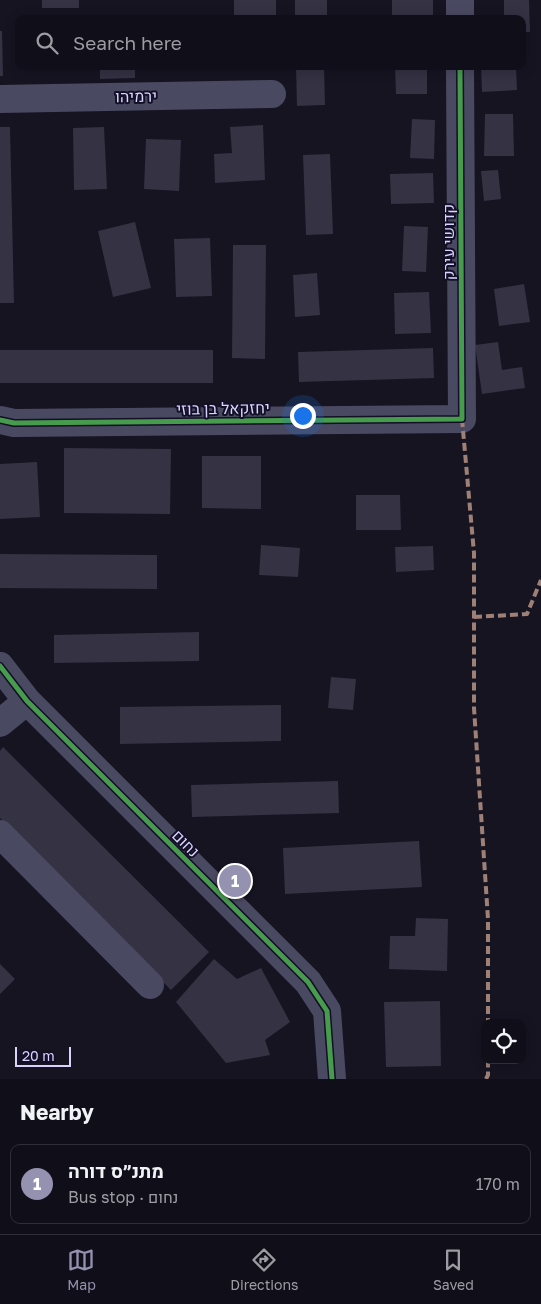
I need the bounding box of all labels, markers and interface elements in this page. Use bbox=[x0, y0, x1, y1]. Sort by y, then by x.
search box bbox=[15, 15, 526, 70]
icon: search bbox=[33, 29, 61, 57]
text: Search here bbox=[73, 31, 182, 54]
street label: ירמיהו bbox=[115, 86, 157, 106]
street label: קדושי עירק bbox=[438, 204, 458, 280]
street label: יחזקאל בן בוזי bbox=[176, 397, 270, 419]
your location bbox=[290, 403, 316, 429]
street label: נחום bbox=[168, 825, 204, 861]
pin: 1 bbox=[219, 862, 251, 900]
map controls bbox=[481, 1019, 526, 1064]
button: locate bbox=[481, 1019, 526, 1064]
scale bar bbox=[15, 1044, 71, 1067]
text: 20 m bbox=[22, 1047, 55, 1064]
text: Nearby bbox=[20, 1099, 94, 1125]
text: מתנ״ס דורה bbox=[68, 1159, 164, 1182]
text: 1 bbox=[33, 1174, 41, 1194]
text: 170 m bbox=[476, 1174, 520, 1194]
text: Bus stop · נחום bbox=[68, 1187, 178, 1207]
tab: Map bbox=[67, 1246, 96, 1293]
tab: Directions bbox=[230, 1246, 299, 1293]
tab: Saved bbox=[433, 1246, 474, 1293]

